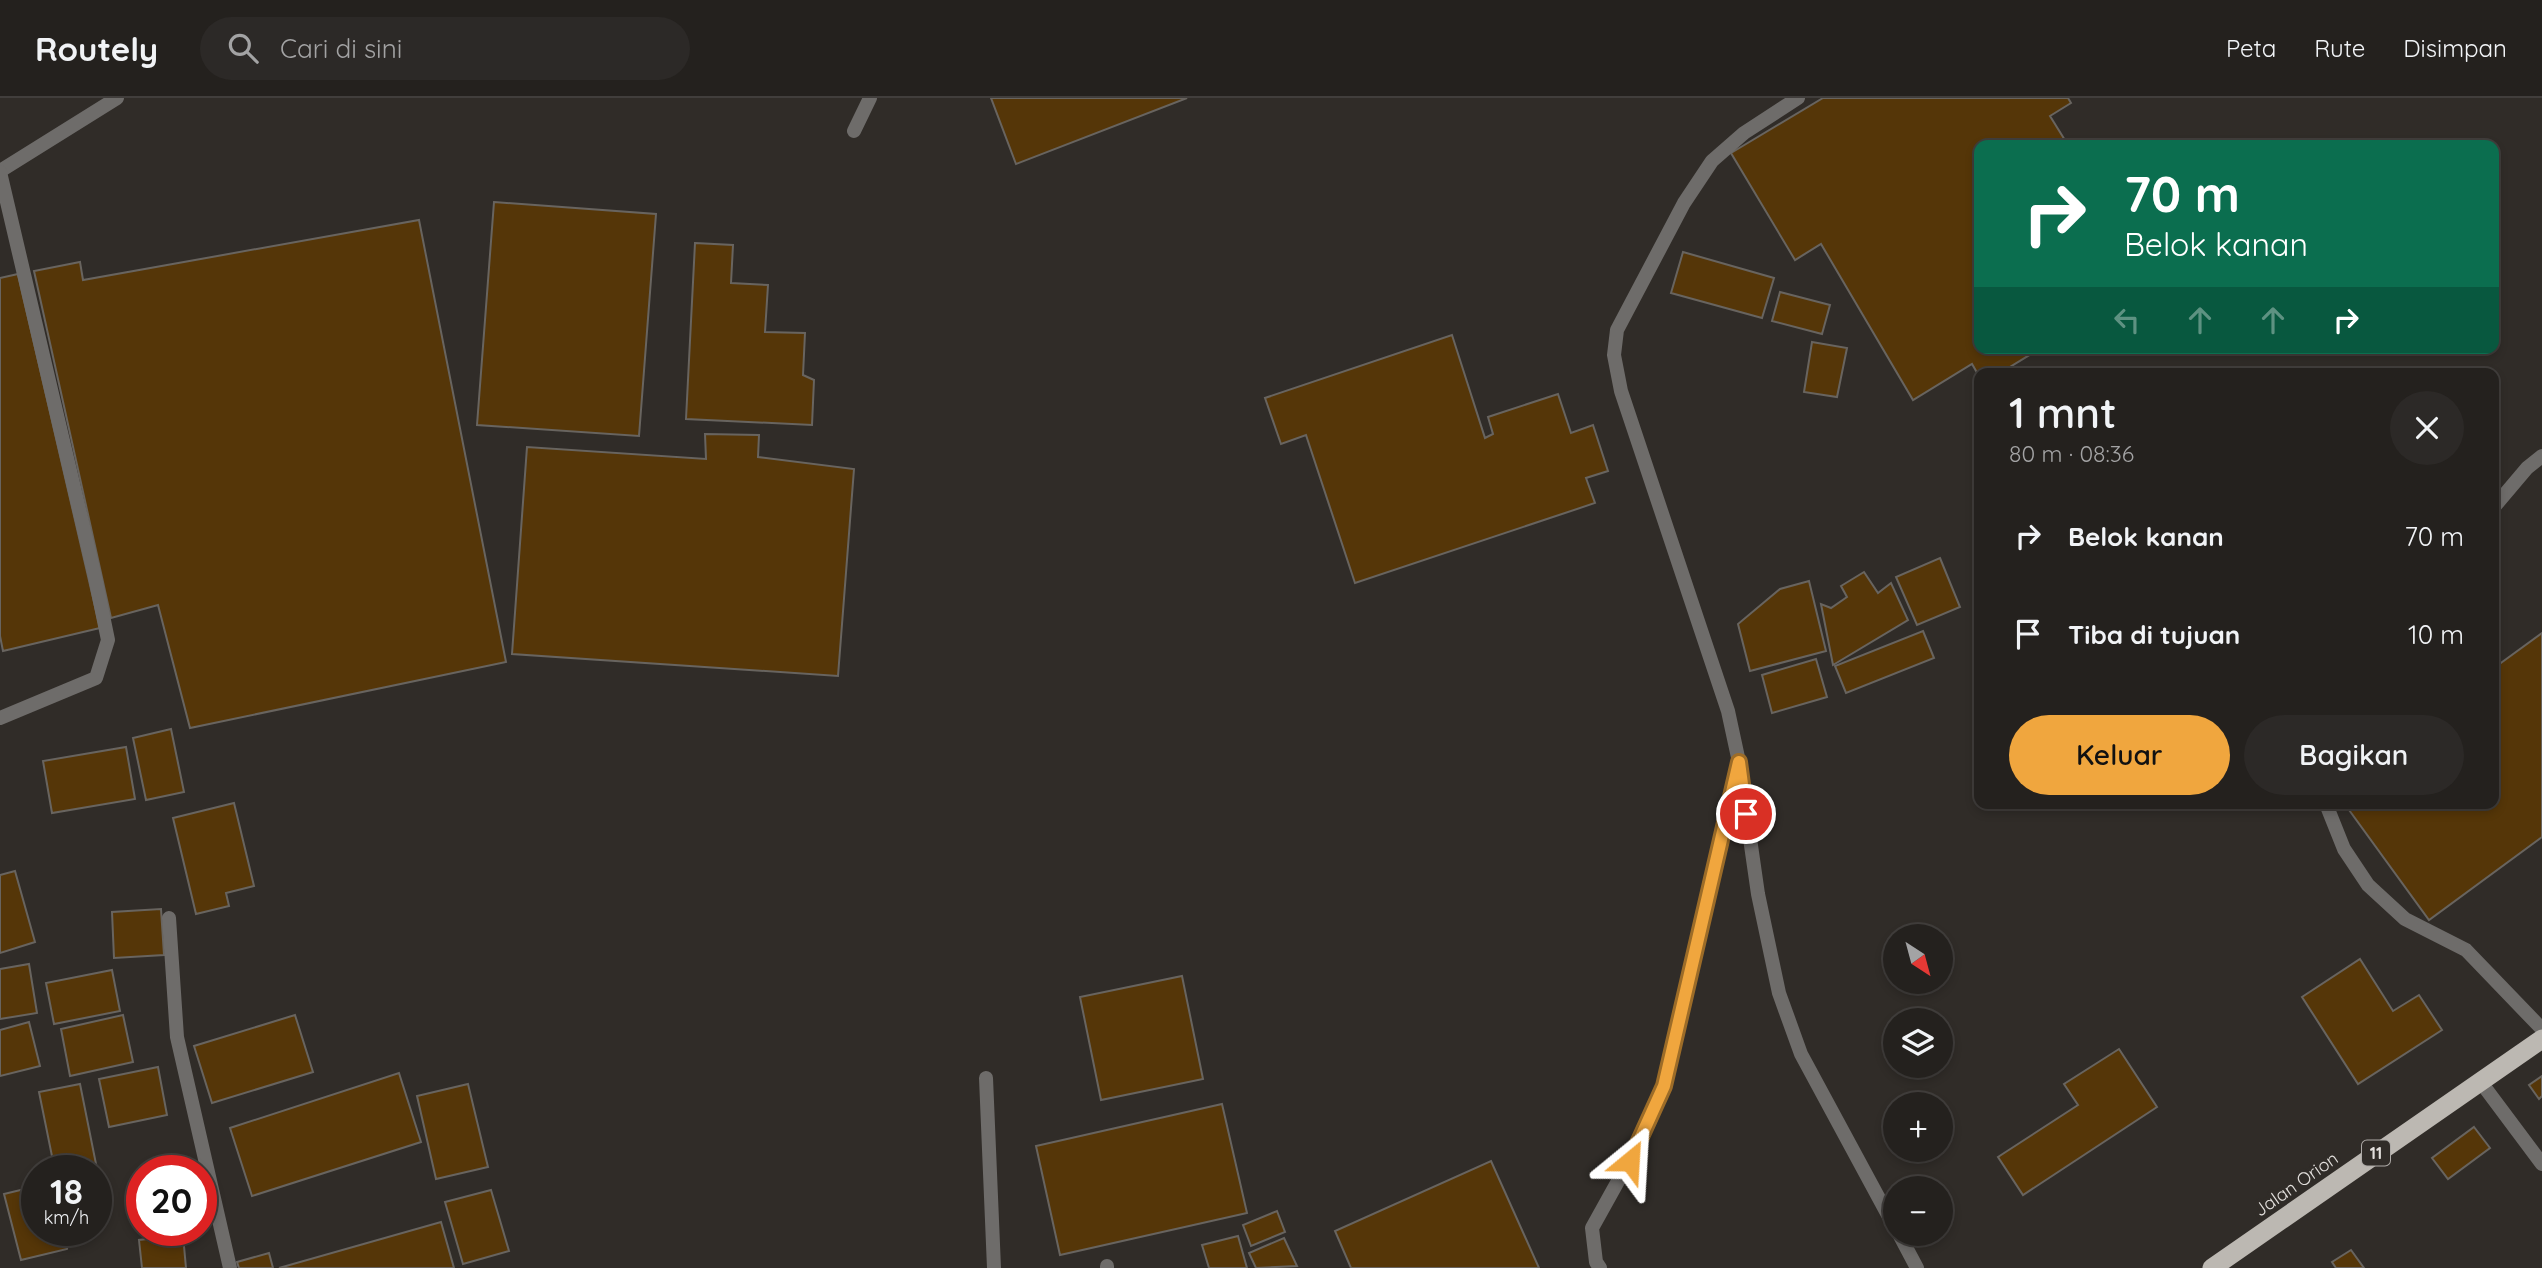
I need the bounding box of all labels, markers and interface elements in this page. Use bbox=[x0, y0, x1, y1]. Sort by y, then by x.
search box bbox=[200, 17, 690, 80]
text: Routely bbox=[35, 28, 158, 69]
icon: search bbox=[224, 29, 262, 67]
text: Cari di sini bbox=[280, 32, 402, 65]
text: Peta bbox=[2226, 33, 2276, 63]
text: Rute bbox=[2314, 33, 2365, 63]
text: Disimpan bbox=[2403, 33, 2507, 63]
text: 70 m bbox=[2124, 163, 2240, 224]
icon: right bbox=[2009, 168, 2100, 259]
text: Belok kanan bbox=[2124, 224, 2308, 264]
icon: left bbox=[2108, 301, 2146, 339]
icon: ahead bbox=[2181, 301, 2219, 339]
icon: ahead bbox=[2254, 301, 2292, 339]
icon: right bbox=[2327, 301, 2365, 339]
text: 1 mnt bbox=[2009, 386, 2116, 439]
button: close bbox=[2390, 391, 2464, 465]
text: 80 m · 08:36 bbox=[2009, 439, 2134, 468]
icon: right bbox=[2009, 517, 2047, 555]
text: Belok kanan bbox=[2068, 520, 2224, 553]
text: 70 m bbox=[2404, 520, 2464, 553]
icon: arrive bbox=[2009, 615, 2047, 653]
text: Tiba di tujuan bbox=[2068, 618, 2240, 651]
text: 10 m bbox=[2408, 618, 2464, 651]
button: Keluar bbox=[2009, 715, 2230, 795]
button: Bagikan bbox=[2244, 715, 2464, 795]
pin bbox=[1716, 784, 1776, 844]
icon: arrive bbox=[1727, 795, 1765, 833]
north arrow bbox=[1883, 924, 1953, 994]
map controls bbox=[1883, 924, 1953, 1246]
button: layers bbox=[1883, 1008, 1953, 1078]
button: + bbox=[1883, 1092, 1953, 1162]
position arrow bbox=[1593, 1124, 1667, 1198]
road number: 11 bbox=[2362, 1140, 2390, 1166]
street label: Jalan Orion bbox=[2250, 1147, 2342, 1221]
speed limit sign: 20 bbox=[126, 1155, 217, 1246]
text: 18 bbox=[50, 1169, 83, 1213]
button: − bbox=[1883, 1176, 1953, 1246]
text: km/h bbox=[44, 1206, 89, 1229]

